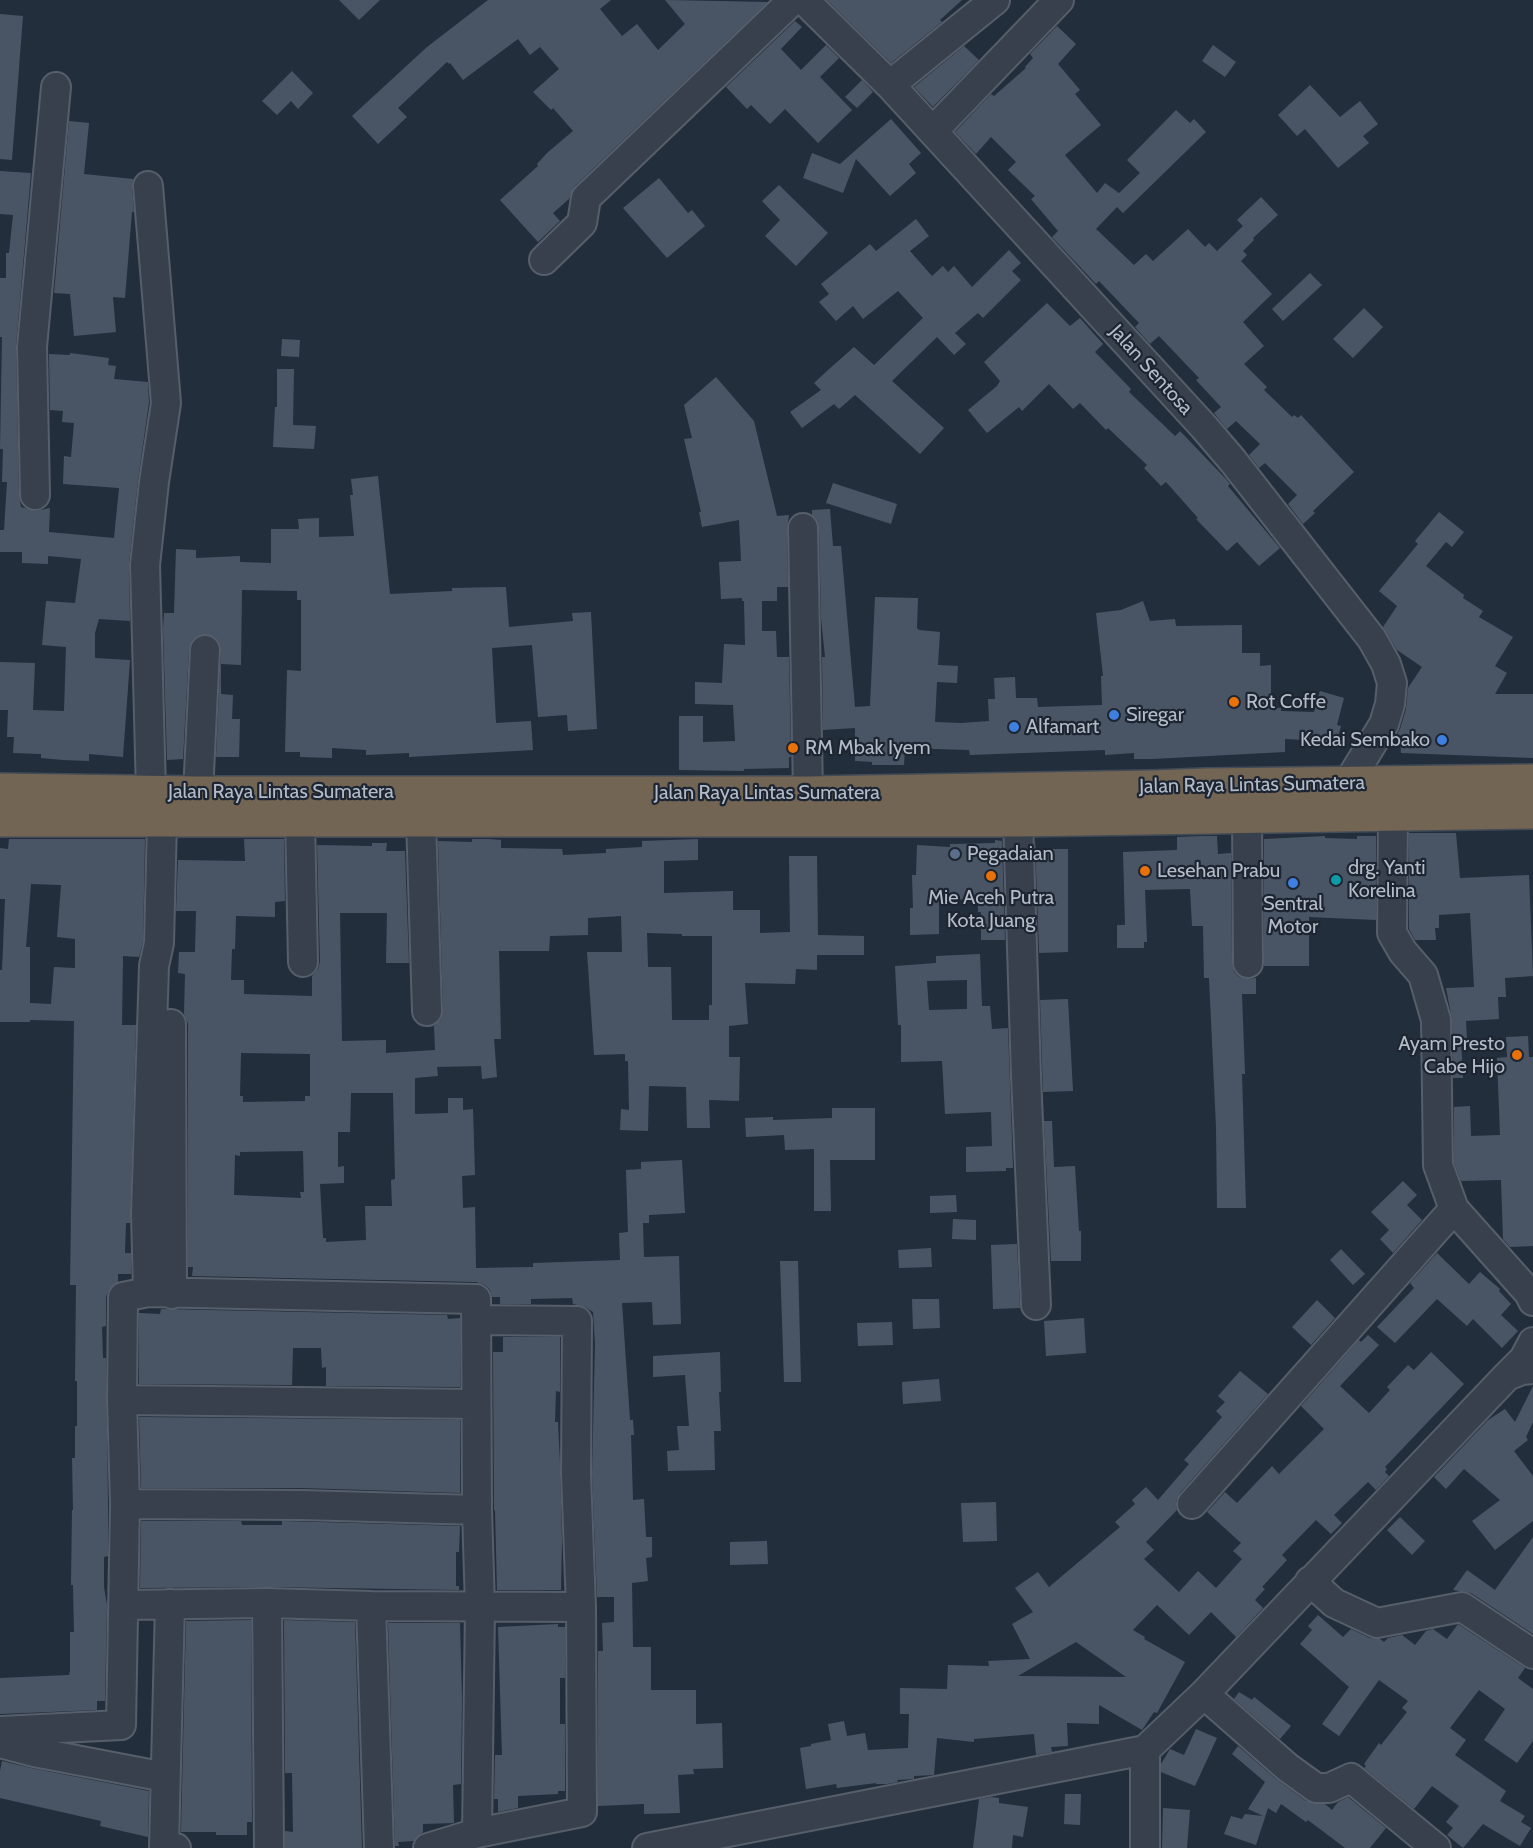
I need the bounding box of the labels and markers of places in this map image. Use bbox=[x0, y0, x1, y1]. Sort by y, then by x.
place label: Rot Coffe bbox=[1246, 690, 1326, 714]
marker: Rot Coffe bbox=[1227, 695, 1241, 709]
place label: Siregar bbox=[1126, 703, 1184, 727]
marker: Siregar bbox=[1107, 708, 1121, 722]
place label: Alfamart bbox=[1026, 715, 1099, 739]
marker: Alfamart bbox=[1007, 720, 1021, 734]
place label: Kedai Sembako bbox=[1300, 728, 1430, 752]
marker: Kedai Sembako bbox=[1435, 733, 1449, 747]
place label: RM Mbak Iyem bbox=[805, 736, 931, 760]
marker: RM Mbak Iyem bbox=[786, 741, 800, 755]
place label: Pegadaian bbox=[967, 842, 1054, 866]
marker: Pegadaian bbox=[948, 847, 962, 861]
place label: drg. Yanti Korelina bbox=[1348, 856, 1426, 903]
place label: Lesehan Prabu bbox=[1157, 859, 1280, 883]
marker: Lesehan Prabu bbox=[1138, 864, 1152, 878]
marker: Mie Aceh Putra Kota Juang bbox=[984, 869, 998, 883]
marker: drg. Yanti Korelina bbox=[1329, 873, 1343, 887]
marker: Sentral Motor bbox=[1286, 876, 1300, 890]
place label: Mie Aceh Putra Kota Juang bbox=[928, 886, 1054, 933]
place label: Sentral Motor bbox=[1263, 892, 1323, 939]
place label: Ayam Presto Cabe Hijo bbox=[1398, 1032, 1505, 1079]
marker: Ayam Presto Cabe Hijo bbox=[1510, 1048, 1524, 1062]

